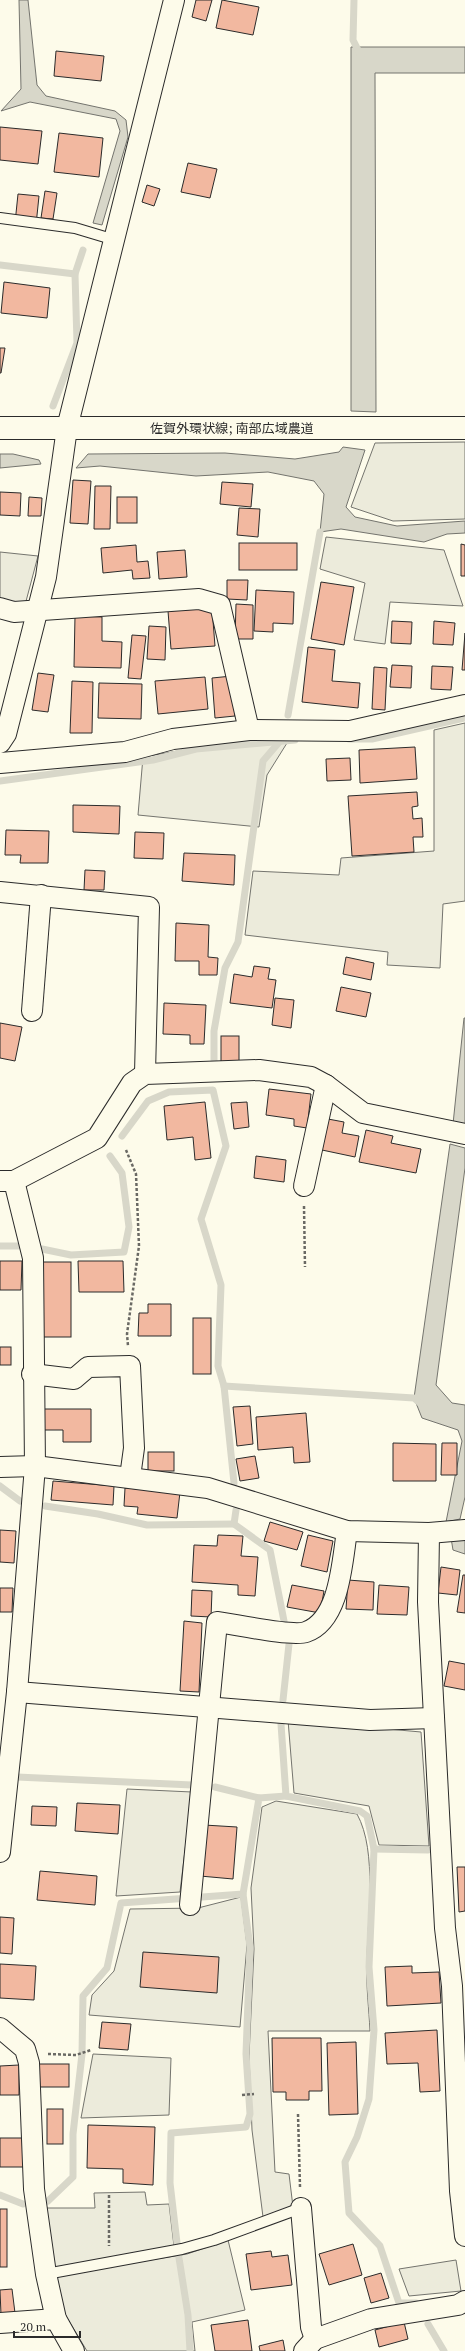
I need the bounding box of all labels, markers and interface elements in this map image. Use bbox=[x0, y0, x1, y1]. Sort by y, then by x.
street label: 佐賀外環状線; 南部広域農道 bbox=[150, 419, 314, 437]
scale bar bbox=[14, 2313, 80, 2339]
text: 20 m bbox=[20, 2319, 47, 2334]

